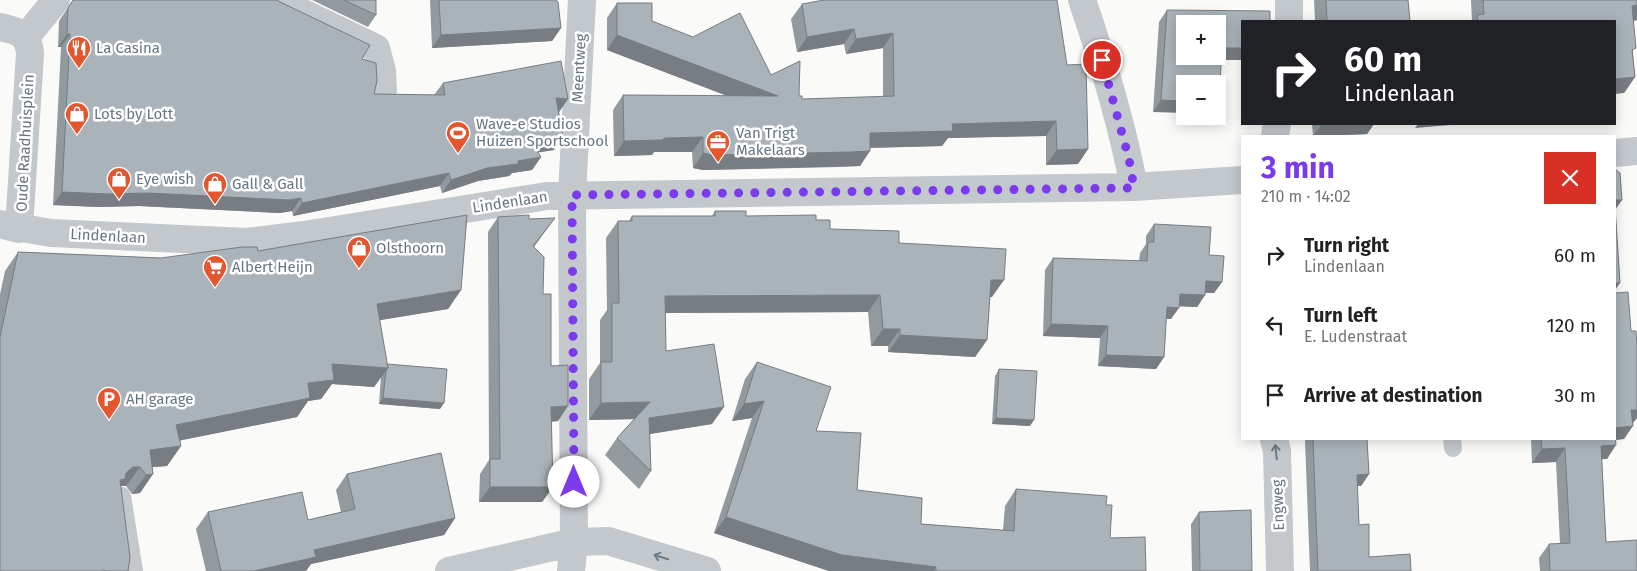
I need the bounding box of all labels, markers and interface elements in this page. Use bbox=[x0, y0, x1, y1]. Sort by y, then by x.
map controls bbox=[1176, 15, 1226, 125]
button: + bbox=[1176, 15, 1226, 65]
street label: Meentweg bbox=[568, 33, 590, 103]
restaurant icon: La Casina bbox=[66, 35, 92, 69]
text: 60 m bbox=[1344, 38, 1422, 80]
place label: La Casina bbox=[96, 39, 160, 57]
pin bbox=[1081, 39, 1123, 81]
icon: right bbox=[1261, 40, 1326, 105]
icon: arrive bbox=[1088, 46, 1116, 74]
street label: Oude Raadhuisplein bbox=[12, 74, 38, 212]
button: − bbox=[1176, 75, 1226, 125]
text: Lindenlaan bbox=[1344, 80, 1455, 107]
shop icon: Lots by Lott bbox=[64, 101, 90, 135]
place label: Lots by Lott bbox=[94, 105, 174, 123]
place label: Wave-e Studios Huizen Sportschool bbox=[476, 115, 609, 150]
sports icon: Wave-e Studios Huizen Sportschool bbox=[445, 120, 471, 154]
place label: Van Trigt Makelaars bbox=[736, 124, 805, 159]
office icon: Van Trigt Makelaars bbox=[705, 129, 731, 163]
text: 3 min bbox=[1261, 150, 1335, 186]
button: close bbox=[1544, 152, 1596, 204]
shop icon: Eye wish bbox=[106, 166, 132, 200]
place label: Eye wish bbox=[136, 170, 194, 188]
shop icon: Gall & Gall bbox=[202, 171, 228, 205]
place label: Gall & Gall bbox=[232, 175, 304, 193]
street label: Lindenlaan bbox=[471, 187, 549, 217]
text: 210 m · 14:02 bbox=[1261, 187, 1351, 206]
street label: Lindenlaan bbox=[70, 225, 146, 247]
text: Turn right bbox=[1304, 234, 1389, 257]
shop icon: Olsthoorn bbox=[346, 235, 372, 269]
place label: Olsthoorn bbox=[376, 239, 444, 257]
icon: right bbox=[1261, 241, 1289, 269]
text: 60 m bbox=[1554, 244, 1596, 267]
supermarket icon: Albert Heijn bbox=[202, 254, 228, 288]
text: Lindenlaan bbox=[1304, 257, 1385, 276]
place label: Albert Heijn bbox=[232, 258, 313, 276]
text: Turn left bbox=[1304, 304, 1378, 327]
icon: left bbox=[1261, 311, 1289, 339]
text: 120 m bbox=[1546, 314, 1596, 337]
text: E. Ludenstraat bbox=[1304, 327, 1407, 346]
icon: arrive bbox=[1261, 381, 1289, 409]
text: Arrive at destination bbox=[1304, 384, 1483, 407]
text: 30 m bbox=[1555, 384, 1596, 407]
parking icon: AH garage bbox=[96, 386, 122, 420]
place label: AH garage bbox=[126, 390, 193, 408]
one-way arrow bbox=[1271, 445, 1281, 461]
position arrow bbox=[547, 455, 599, 507]
street label: Engweg bbox=[1268, 479, 1288, 531]
one-way arrow bbox=[653, 552, 669, 562]

